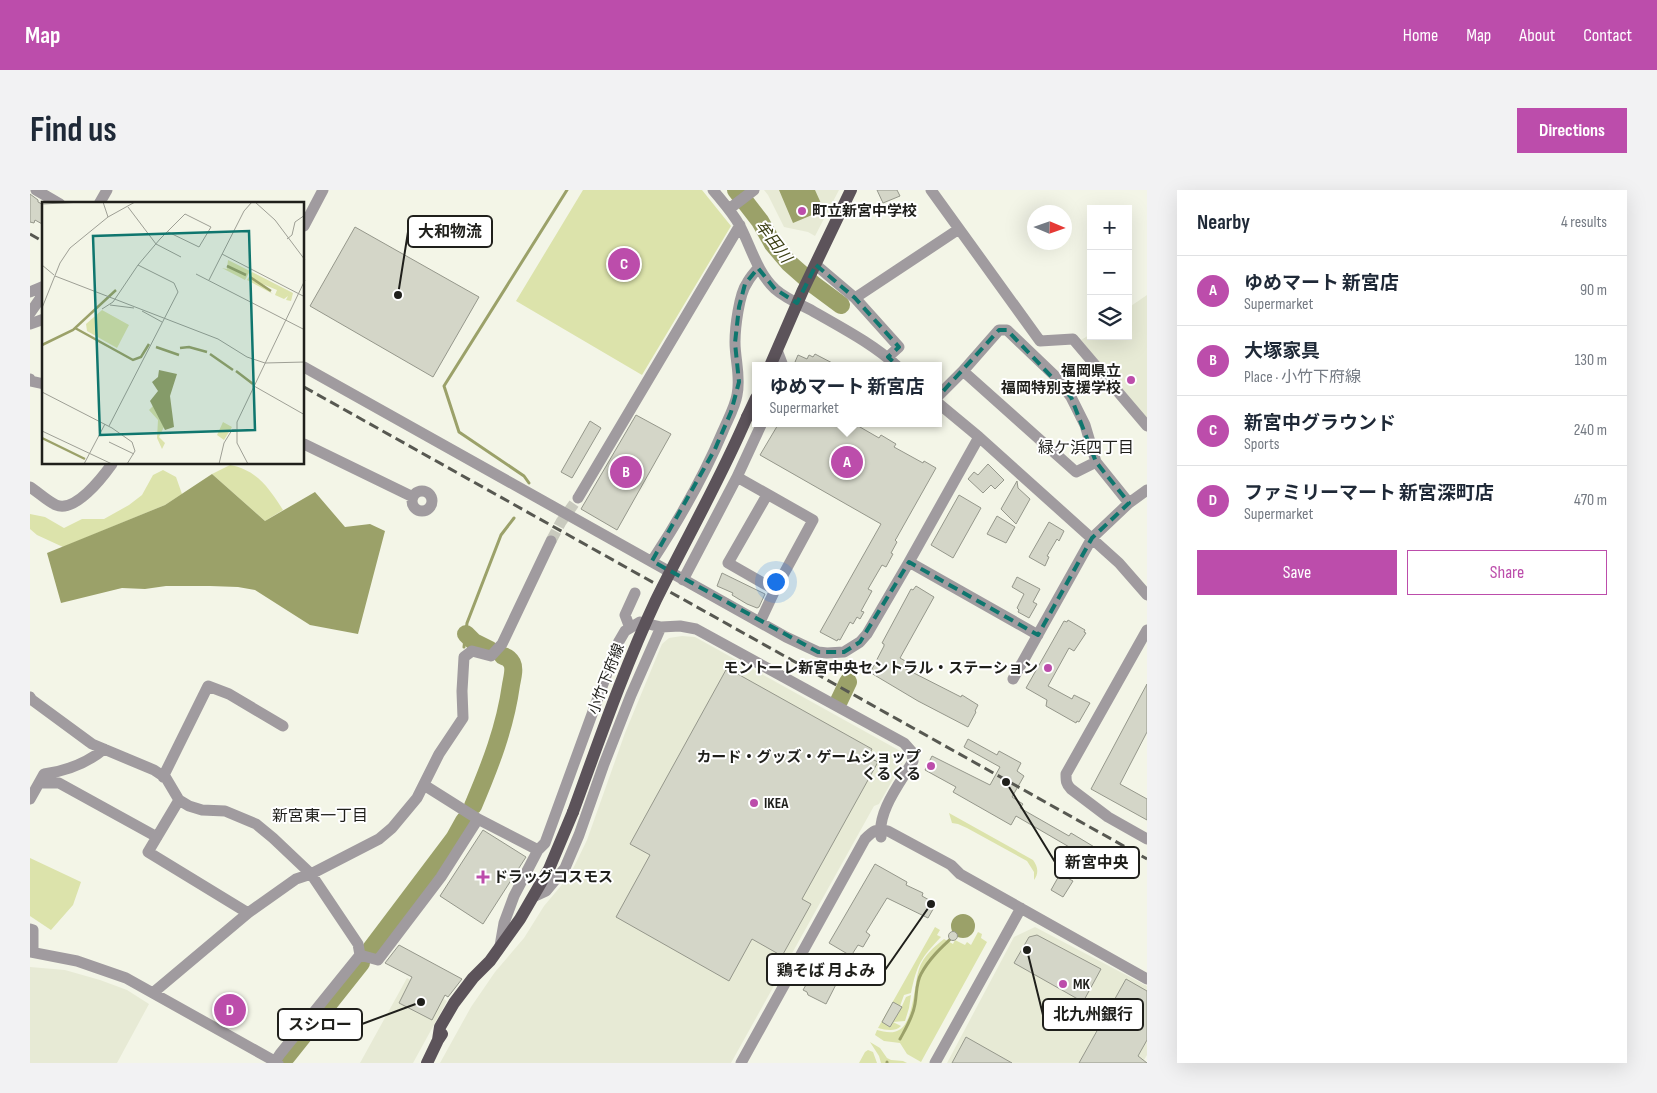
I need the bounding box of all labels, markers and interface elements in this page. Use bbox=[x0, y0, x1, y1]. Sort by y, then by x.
text: Map bbox=[25, 21, 60, 50]
text: Home bbox=[1403, 25, 1438, 46]
text: Map bbox=[1466, 25, 1491, 46]
text: About bbox=[1519, 25, 1555, 46]
text: Contact bbox=[1583, 25, 1632, 46]
button: Directions bbox=[1517, 108, 1627, 153]
text: Find us bbox=[30, 109, 117, 152]
inset map bbox=[42, 202, 305, 465]
place label: 町立新宮中学校 bbox=[812, 202, 917, 221]
marker: 町立新宮中学校 bbox=[796, 205, 808, 217]
north arrow bbox=[1027, 205, 1072, 250]
map controls bbox=[1087, 205, 1132, 340]
button: + bbox=[1087, 205, 1132, 250]
text: Nearby bbox=[1197, 210, 1250, 235]
text: 4 results bbox=[1561, 213, 1607, 232]
callout: 大和物流 bbox=[408, 216, 492, 247]
water label: 牟田川 bbox=[751, 217, 796, 268]
text: 大和物流 bbox=[418, 223, 482, 242]
pin: C bbox=[608, 245, 640, 283]
button: − bbox=[1087, 250, 1132, 295]
text: ゆめマート 新宮店 bbox=[1244, 272, 1399, 295]
text: A bbox=[1209, 281, 1217, 300]
text: 90 m bbox=[1580, 281, 1607, 300]
button: layers bbox=[1087, 295, 1132, 340]
text: Supermarket bbox=[1244, 295, 1313, 314]
text: 大塚家具 bbox=[1244, 340, 1320, 363]
text: B bbox=[1209, 351, 1217, 370]
text: 130 m bbox=[1575, 351, 1607, 370]
popup bbox=[752, 362, 942, 427]
place label: 福岡県立 福岡特別支援学校 bbox=[1000, 362, 1121, 398]
text: Place · 小竹下府線 bbox=[1244, 368, 1361, 387]
marker: 福岡県立 福岡特別支援学校 bbox=[1125, 374, 1137, 386]
text: ゆめマート 新宮店 bbox=[770, 376, 924, 399]
text: Supermarket bbox=[770, 399, 839, 418]
text: 新宮中グラウンド bbox=[1244, 412, 1396, 435]
text: C bbox=[1209, 421, 1217, 440]
text: 240 m bbox=[1574, 421, 1607, 440]
text: Sports bbox=[1244, 435, 1279, 454]
district label: 緑ケ浜四丁目 bbox=[1038, 439, 1134, 458]
pin: A bbox=[831, 443, 863, 481]
pin: B bbox=[610, 453, 642, 491]
text: ファミリーマート 新宮深町店 bbox=[1244, 482, 1494, 505]
text: D bbox=[1209, 491, 1217, 510]
text: 470 m bbox=[1574, 491, 1607, 510]
text: Supermarket bbox=[1244, 505, 1313, 524]
button: Save bbox=[1197, 550, 1397, 595]
button: Share bbox=[1407, 550, 1607, 595]
your location bbox=[763, 569, 789, 595]
street label: 小竹下府線 bbox=[584, 641, 629, 718]
place label: モントーレ新宮中央セントラル・ステーション bbox=[723, 659, 1038, 678]
marker: モントーレ新宮中央セントラル・ステーション bbox=[1042, 662, 1054, 674]
place label: カード・グッズ・ゲームショップ くるくる bbox=[696, 748, 921, 784]
marker: カード・グッズ・ゲームショップ くるくる bbox=[925, 760, 937, 772]
place label: IKEA bbox=[764, 794, 789, 813]
marker: IKEA bbox=[748, 797, 760, 809]
district label: 新宮東一丁目 bbox=[272, 807, 368, 826]
callout: 新宮中央 bbox=[1055, 847, 1139, 878]
text: 新宮中央 bbox=[1065, 854, 1129, 873]
place label: ドラッグコスモス bbox=[493, 868, 613, 887]
marker: ドラッグコスモス bbox=[477, 871, 489, 883]
callout: 鶏そば 月よみ bbox=[767, 954, 885, 985]
text: 鶏そば 月よみ bbox=[777, 962, 875, 981]
place label: MK bbox=[1073, 975, 1090, 994]
marker: MK bbox=[1057, 978, 1069, 990]
pin: D bbox=[214, 991, 246, 1029]
callout: 北九州銀行 bbox=[1043, 999, 1143, 1030]
text: 北九州銀行 bbox=[1053, 1005, 1133, 1025]
callout: スシロー bbox=[278, 1009, 362, 1040]
text: スシロー bbox=[288, 1016, 352, 1035]

